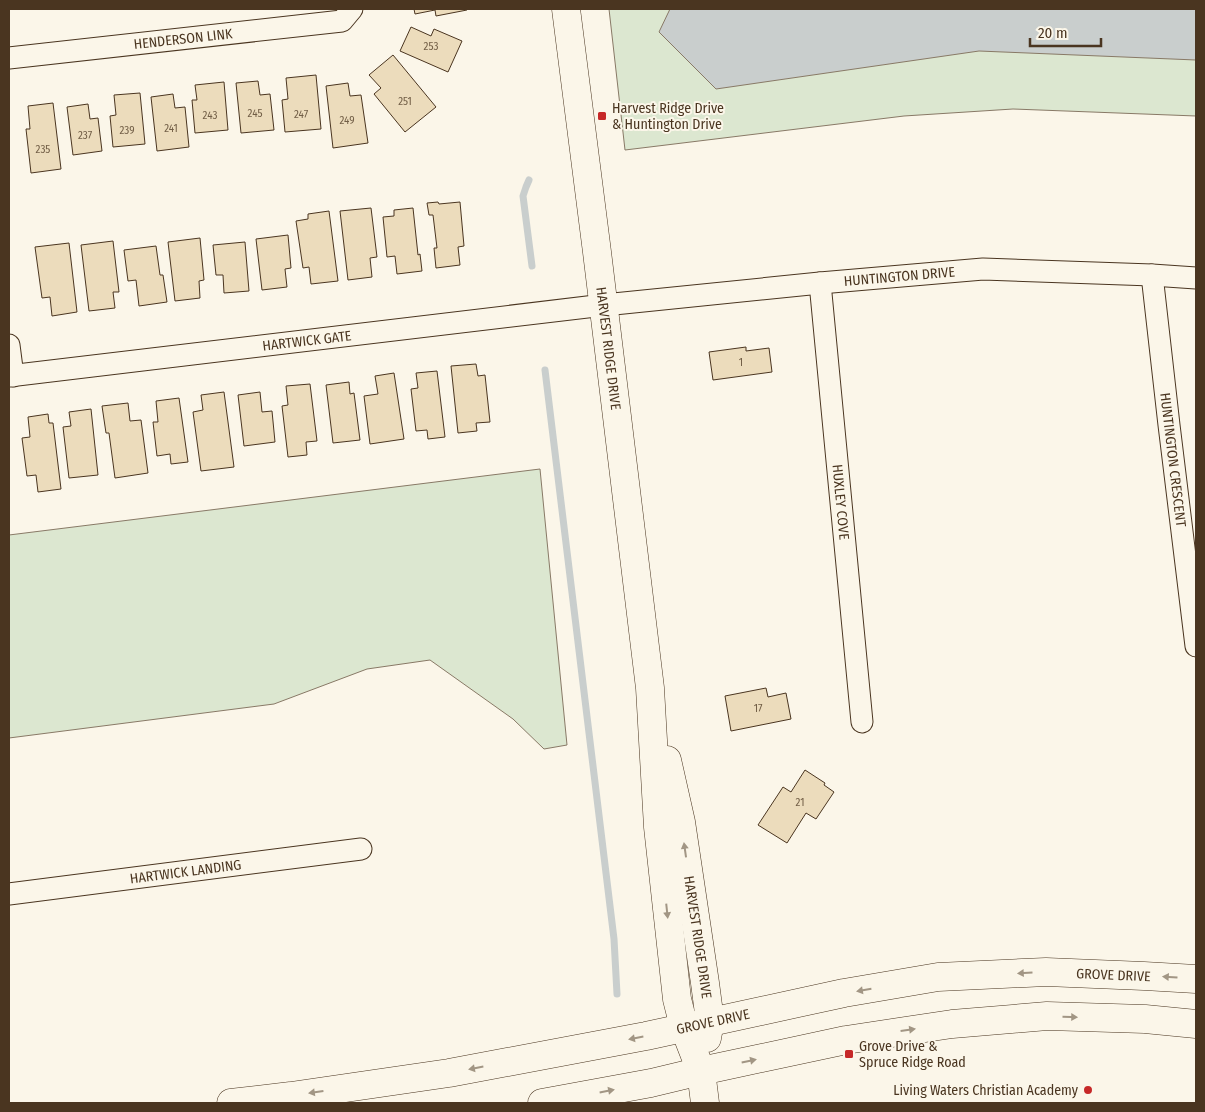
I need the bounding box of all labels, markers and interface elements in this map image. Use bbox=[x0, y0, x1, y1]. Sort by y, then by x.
scale bar bbox=[1030, 15, 1101, 47]
text: 20 m bbox=[1038, 24, 1068, 42]
street label: HENDERSON LINK bbox=[133, 25, 234, 53]
house number: 253 bbox=[424, 40, 438, 53]
house number: 251 bbox=[398, 95, 412, 108]
place label: Harvest Ridge Drive & Huntington Drive bbox=[612, 100, 724, 133]
house number: 245 bbox=[248, 107, 262, 120]
house number: 247 bbox=[294, 108, 309, 121]
house number: 243 bbox=[203, 109, 217, 122]
marker: Harvest Ridge Drive & Huntington Drive bbox=[596, 110, 608, 122]
house number: 249 bbox=[339, 114, 355, 127]
house number: 241 bbox=[164, 122, 178, 135]
house number: 239 bbox=[119, 124, 135, 137]
house number: 237 bbox=[78, 129, 93, 142]
house number: 235 bbox=[36, 143, 50, 156]
street label: HUNTINGTON DRIVE bbox=[843, 263, 956, 289]
street label: HARVEST RIDGE DRIVE bbox=[593, 286, 625, 411]
street label: HARTWICK GATE bbox=[261, 327, 353, 354]
house number: 1 bbox=[739, 356, 743, 369]
street label: HUNTINGTON CRESCENT bbox=[1157, 392, 1190, 528]
street label: HUXLEY COVE bbox=[829, 463, 853, 541]
house number: 17 bbox=[754, 702, 763, 715]
house number: 21 bbox=[796, 796, 804, 809]
one-way arrow bbox=[681, 841, 689, 857]
street label: HARTWICK LANDING bbox=[129, 856, 242, 887]
street label: HARVEST RIDGE DRIVE bbox=[681, 875, 716, 1000]
one-way arrow bbox=[663, 903, 671, 919]
street label: GROVE DRIVE bbox=[1076, 965, 1151, 985]
one-way arrow bbox=[1017, 969, 1033, 977]
one-way arrow bbox=[1162, 973, 1178, 981]
one-way arrow bbox=[855, 986, 871, 994]
street label: GROVE DRIVE bbox=[675, 1005, 752, 1038]
one-way arrow bbox=[1062, 1013, 1078, 1021]
one-way arrow bbox=[901, 1026, 917, 1034]
one-way arrow bbox=[627, 1034, 643, 1042]
place label: Grove Drive & Spruce Ridge Road bbox=[859, 1038, 966, 1071]
marker: Grove Drive & Spruce Ridge Road bbox=[843, 1048, 855, 1060]
one-way arrow bbox=[741, 1057, 756, 1065]
one-way arrow bbox=[469, 1064, 484, 1072]
place label: Living Waters Christian Academy bbox=[893, 1082, 1079, 1099]
marker: Living Waters Christian Academy bbox=[1082, 1084, 1094, 1096]
one-way arrow bbox=[599, 1087, 615, 1095]
one-way arrow bbox=[307, 1089, 323, 1097]

